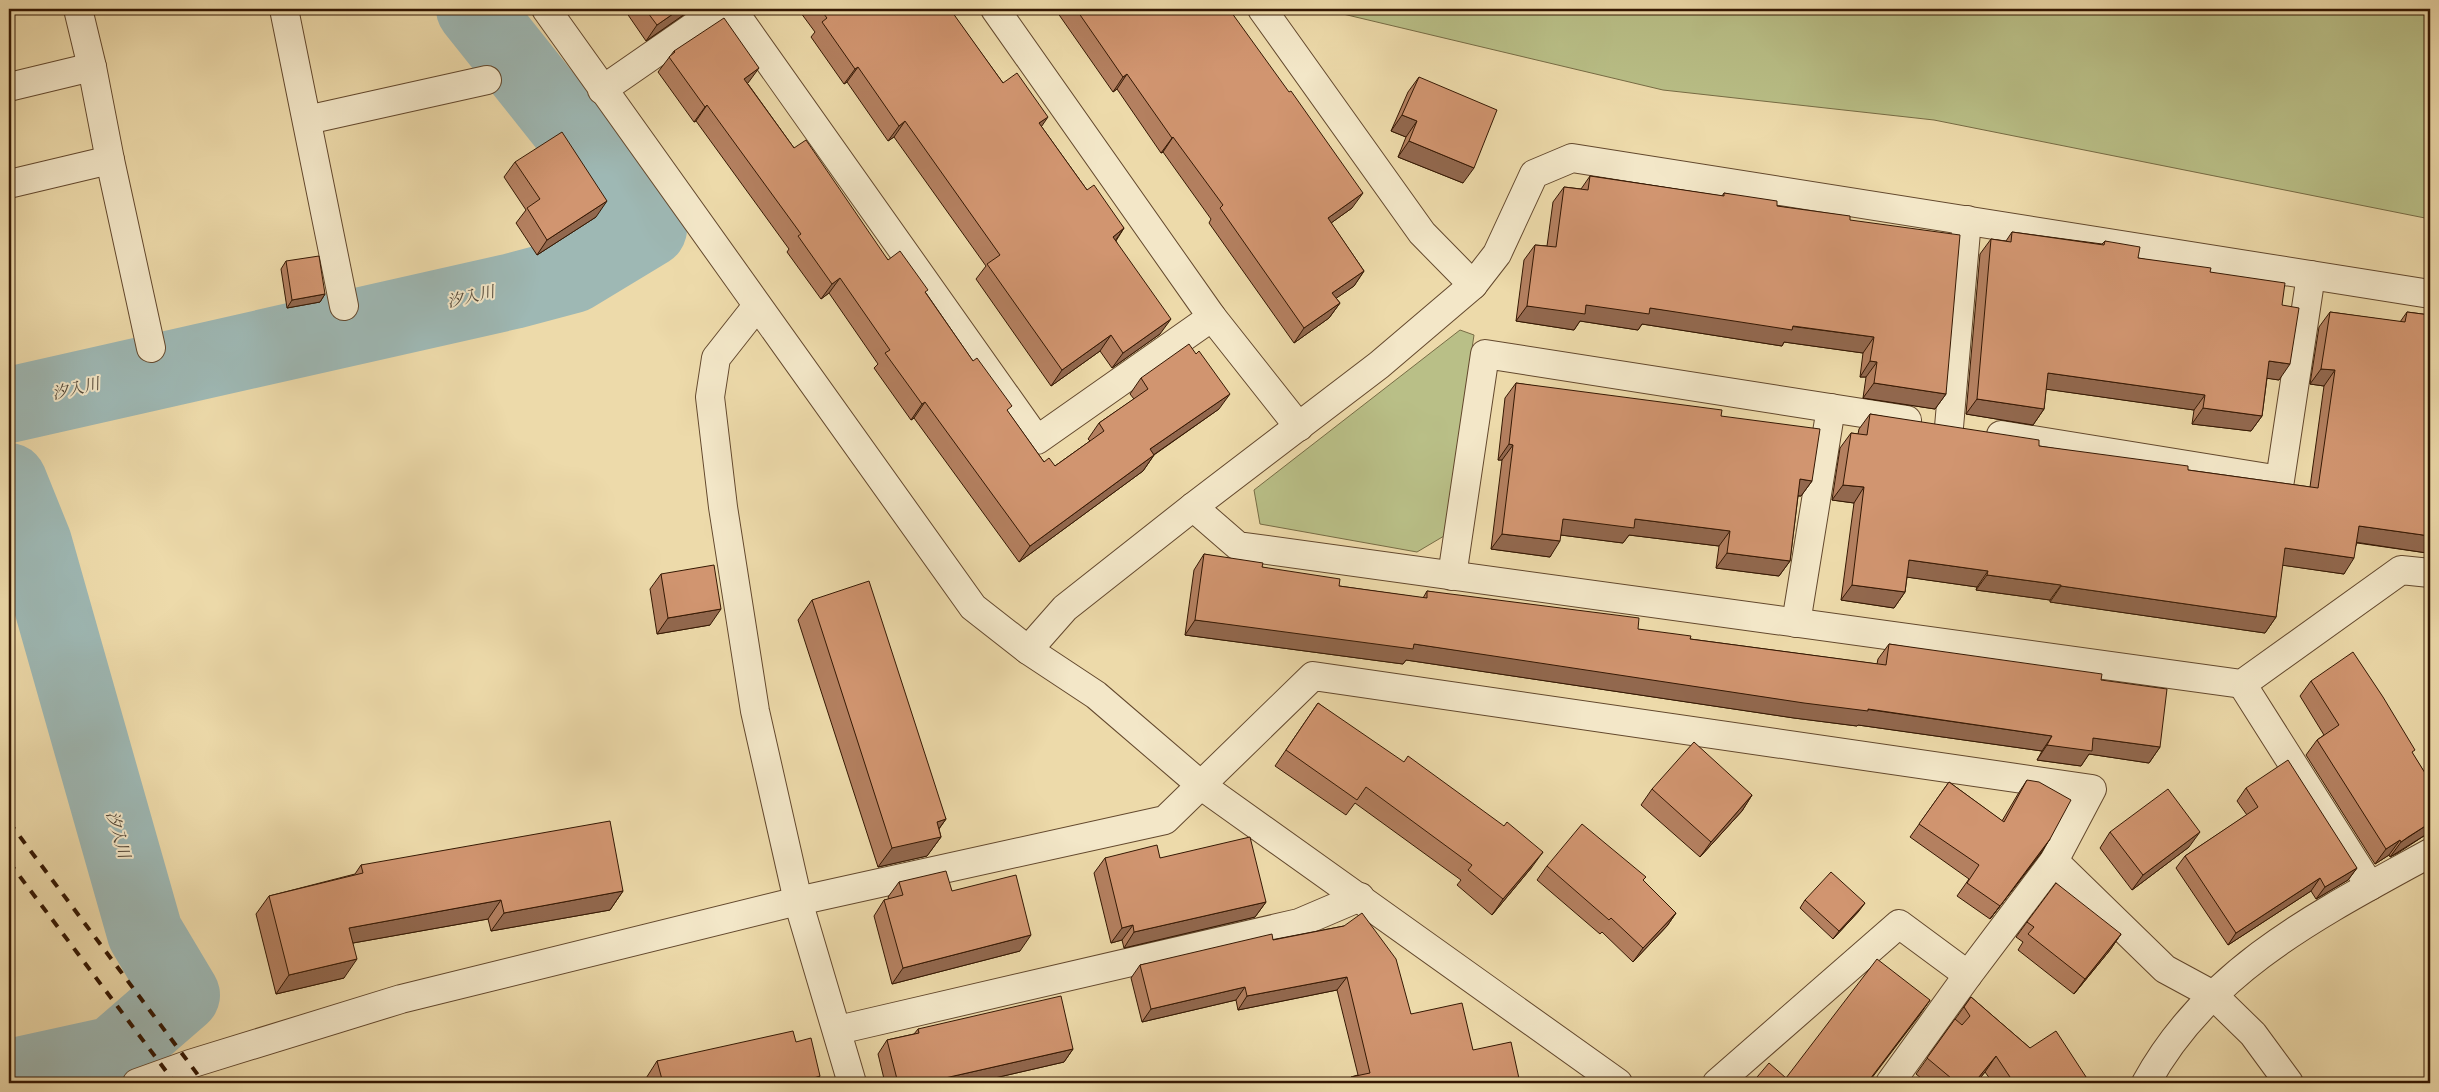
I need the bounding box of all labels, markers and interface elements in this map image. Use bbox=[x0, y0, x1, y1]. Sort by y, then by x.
water label: 汐入川 bbox=[445, 281, 499, 314]
water label: 汐入川 bbox=[50, 373, 104, 406]
water label: 汐入川 bbox=[100, 809, 135, 863]

